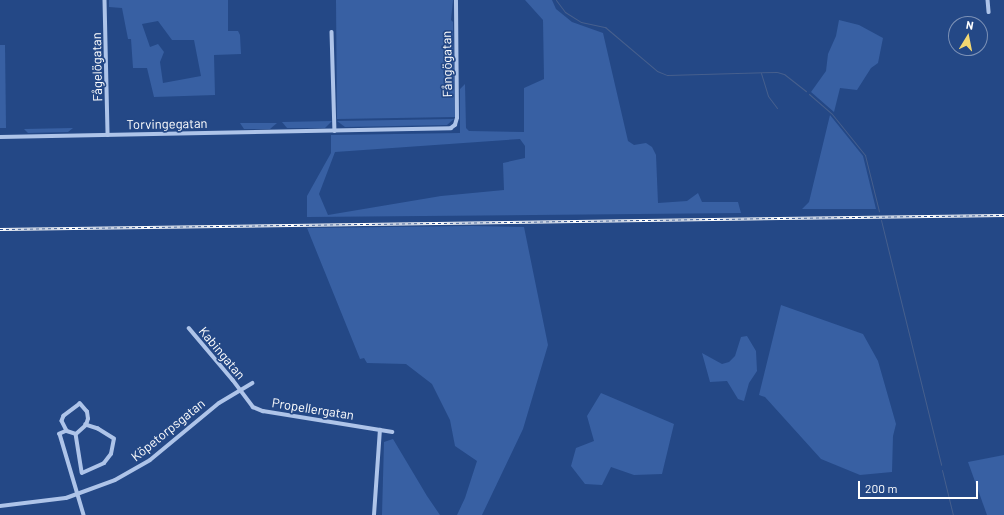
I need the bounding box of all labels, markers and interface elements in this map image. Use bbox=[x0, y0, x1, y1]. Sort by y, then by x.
north arrow bbox=[948, 16, 988, 56]
text: N bbox=[965, 18, 975, 32]
street label: Fångögatan bbox=[439, 31, 455, 97]
street label: Fågelögatan bbox=[89, 32, 105, 102]
street label: Torvingegatan bbox=[126, 115, 208, 133]
street label: Kabingatan bbox=[195, 323, 249, 383]
street label: Propellergatan bbox=[271, 395, 355, 423]
street label: Köpetorpsgatan bbox=[128, 396, 208, 464]
scale bar bbox=[860, 473, 980, 499]
text: 200 m bbox=[865, 481, 897, 495]

